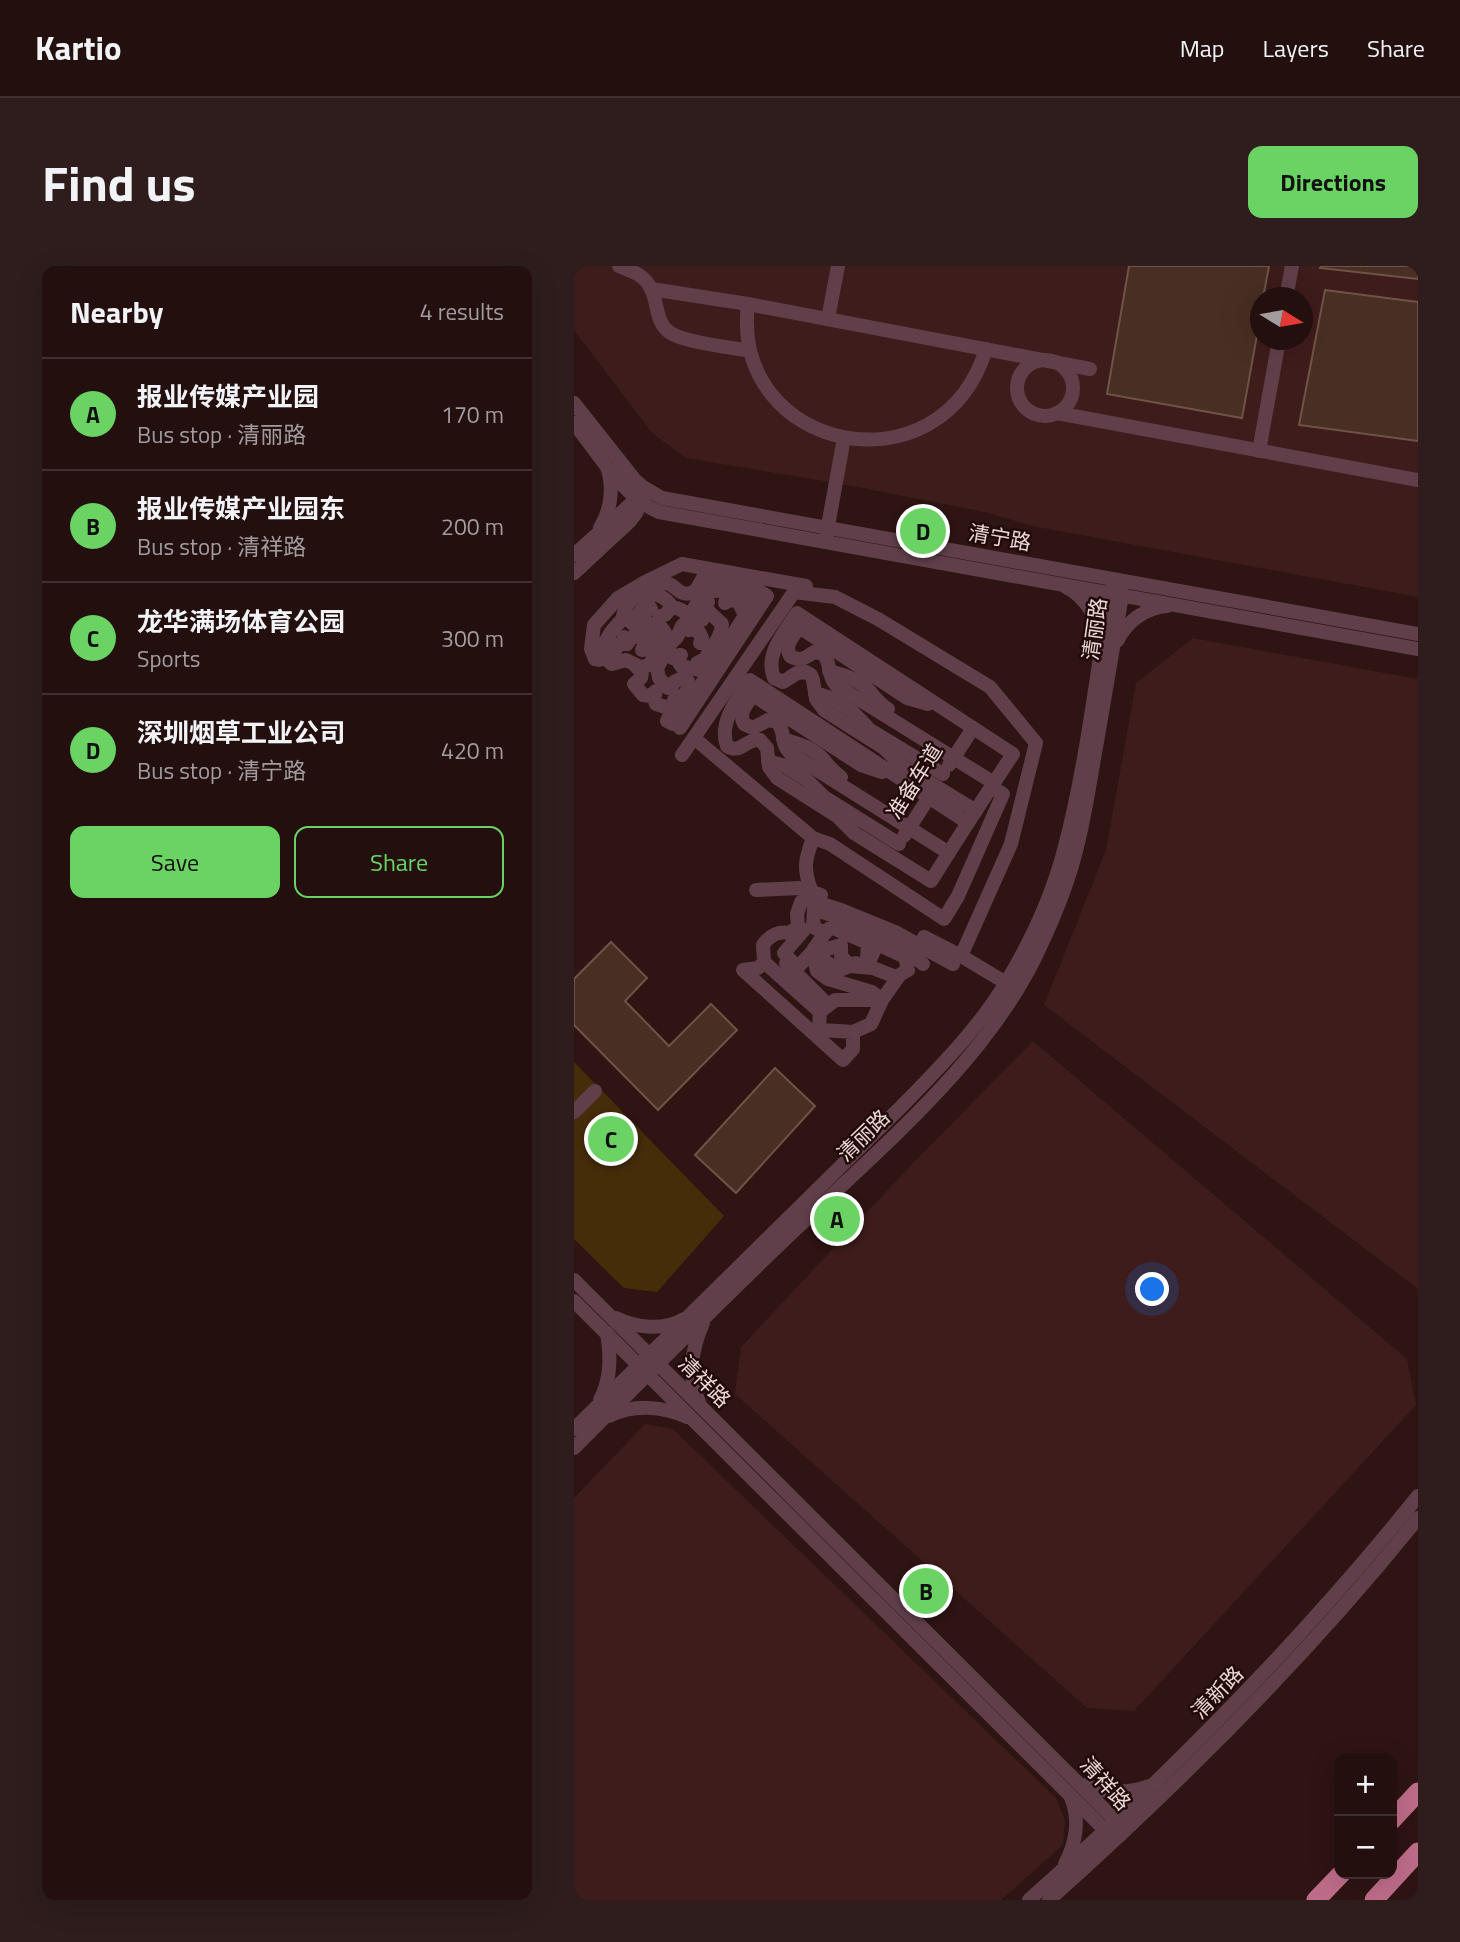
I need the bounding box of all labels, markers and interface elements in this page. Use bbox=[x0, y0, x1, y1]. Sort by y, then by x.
text: Kartio bbox=[35, 23, 122, 73]
text: Map bbox=[1180, 30, 1225, 66]
text: Layers bbox=[1263, 30, 1329, 66]
text: Share bbox=[1367, 30, 1425, 66]
text: Find us bbox=[42, 145, 196, 220]
button: Directions bbox=[1248, 146, 1418, 218]
north arrow bbox=[1250, 287, 1313, 350]
text: Nearby bbox=[70, 289, 163, 335]
text: 4 results bbox=[420, 294, 504, 329]
text: 报业传媒产业园 bbox=[137, 377, 319, 416]
text: A bbox=[86, 397, 100, 432]
text: 170 m bbox=[441, 397, 504, 432]
text: Bus stop · 清丽路 bbox=[137, 417, 306, 452]
text: 报业传媒产业园东 bbox=[137, 489, 345, 528]
pin: D bbox=[900, 505, 946, 557]
text: B bbox=[86, 509, 100, 544]
text: 200 m bbox=[441, 509, 504, 544]
street label: 清宁路 bbox=[966, 516, 1034, 558]
text: Bus stop · 清祥路 bbox=[137, 529, 306, 564]
street label: 清丽路 bbox=[1074, 596, 1114, 662]
text: 龙华满场体育公园 bbox=[137, 602, 345, 641]
text: C bbox=[87, 621, 99, 656]
text: 300 m bbox=[441, 621, 504, 656]
text: Sports bbox=[137, 641, 200, 676]
text: 深圳烟草工业公司 bbox=[137, 713, 345, 752]
text: D bbox=[86, 733, 100, 768]
text: 420 m bbox=[441, 733, 504, 768]
street label: 准备车道 bbox=[878, 737, 950, 825]
text: Bus stop · 清宁路 bbox=[137, 753, 306, 788]
button: Save bbox=[70, 826, 280, 898]
button: Share bbox=[294, 826, 504, 898]
street label: 清丽路 bbox=[829, 1102, 897, 1168]
pin: C bbox=[588, 1113, 634, 1165]
pin: A bbox=[814, 1193, 860, 1245]
your location bbox=[1135, 1272, 1169, 1306]
street label: 清祥路 bbox=[671, 1347, 739, 1415]
pin: B bbox=[903, 1565, 949, 1617]
street label: 清新路 bbox=[1184, 1658, 1250, 1726]
street label: 清祥路 bbox=[1073, 1749, 1139, 1817]
map controls bbox=[1334, 1753, 1397, 1879]
button: + bbox=[1334, 1753, 1397, 1816]
button: − bbox=[1334, 1816, 1397, 1879]

